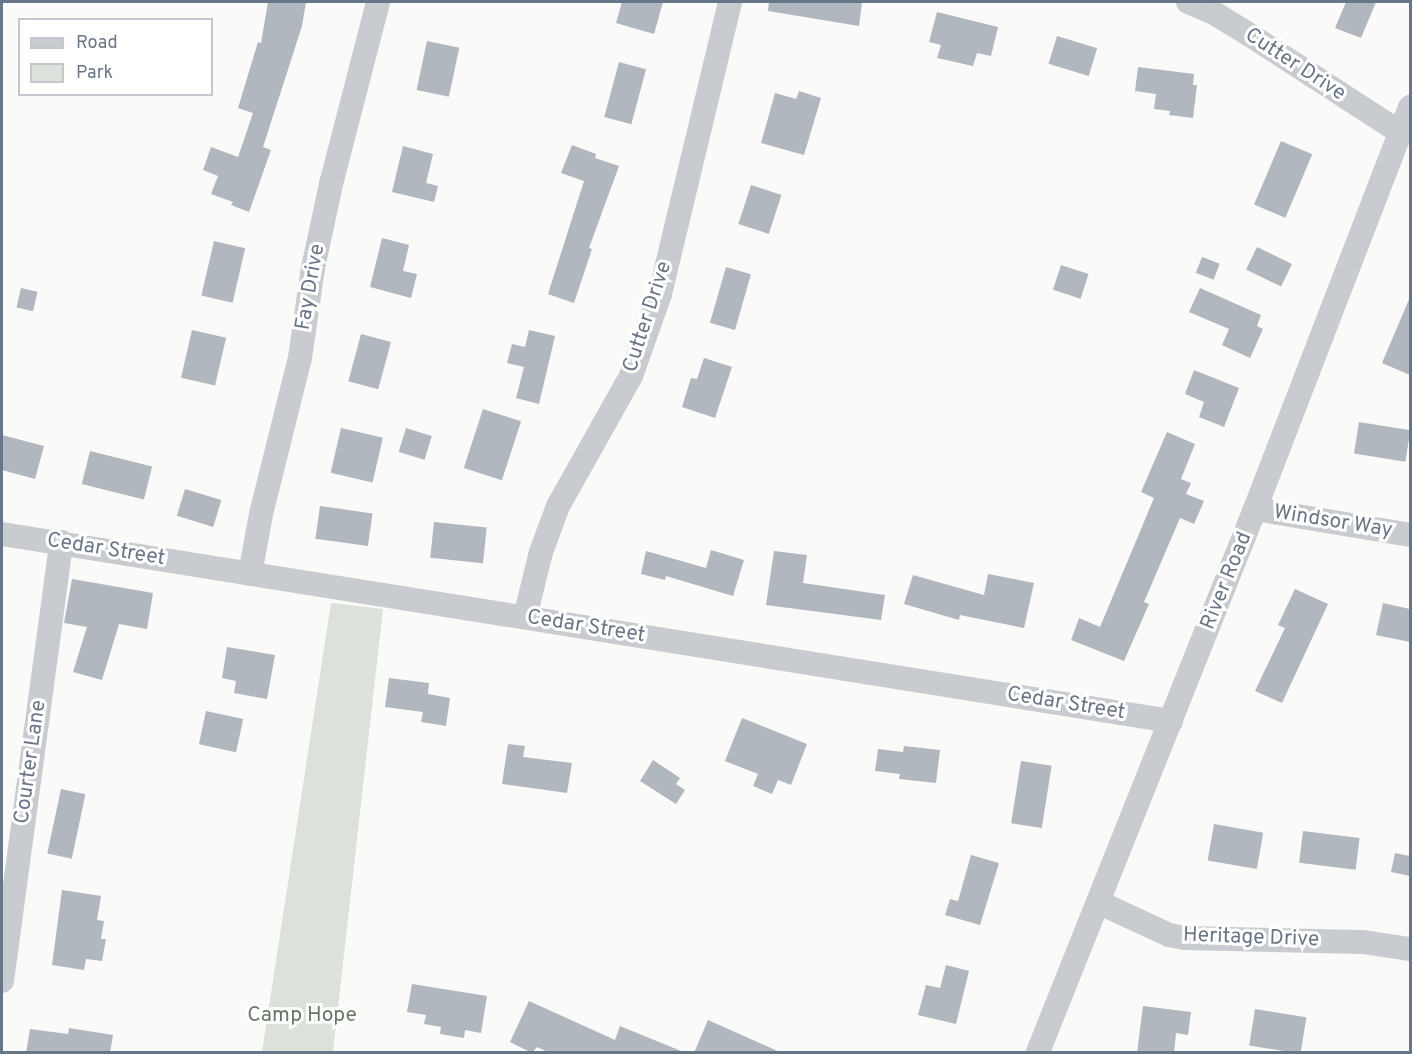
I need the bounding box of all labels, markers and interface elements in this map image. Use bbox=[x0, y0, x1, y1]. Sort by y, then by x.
legend bbox=[18, 18, 213, 96]
street label: Cutter Drive bbox=[1240, 23, 1350, 107]
text: Road bbox=[76, 32, 118, 55]
text: Park bbox=[76, 62, 113, 85]
street label: Fay Drive bbox=[291, 242, 331, 332]
street label: Cutter Drive bbox=[618, 258, 678, 376]
street label: Windsor Way bbox=[1272, 500, 1394, 544]
street label: Cedar Street bbox=[45, 528, 167, 572]
street label: River Road bbox=[1196, 528, 1258, 634]
street label: Cedar Street bbox=[525, 605, 647, 649]
street label: Cedar Street bbox=[1005, 682, 1127, 726]
street label: Courter Lane bbox=[10, 699, 52, 825]
street label: Heritage Drive bbox=[1182, 923, 1320, 953]
park label: Camp Hope bbox=[247, 1003, 357, 1029]

